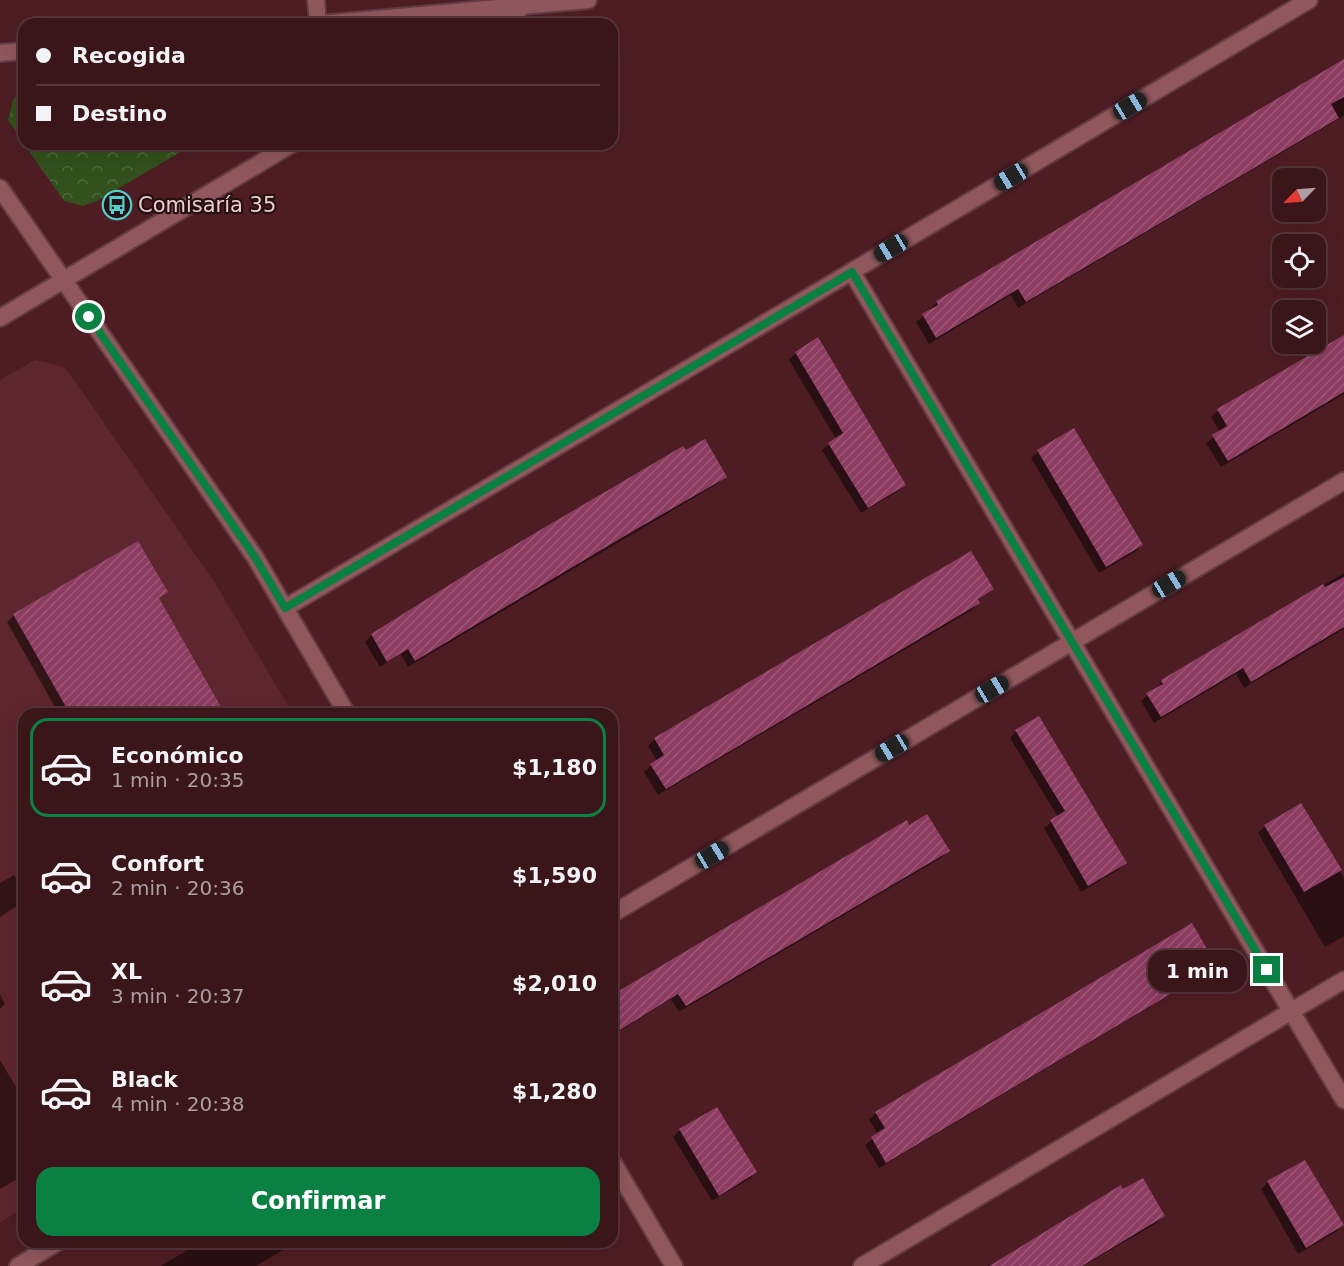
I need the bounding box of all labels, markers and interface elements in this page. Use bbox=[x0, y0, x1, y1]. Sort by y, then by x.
text: Recogida bbox=[72, 43, 186, 68]
car bbox=[1110, 89, 1150, 123]
text: Destino bbox=[72, 101, 167, 126]
car bbox=[991, 160, 1031, 194]
north arrow bbox=[1272, 168, 1326, 222]
map controls bbox=[1272, 168, 1326, 354]
bus stop icon: Comisaría 35 bbox=[101, 189, 133, 221]
place label: Comisaría 35 bbox=[138, 193, 276, 217]
car bbox=[871, 231, 911, 265]
button: locate bbox=[1272, 234, 1326, 288]
button: layers bbox=[1272, 300, 1326, 354]
route start bbox=[75, 303, 102, 330]
car bbox=[1149, 567, 1189, 601]
car bbox=[972, 672, 1012, 706]
car bbox=[872, 731, 912, 765]
icon: car bbox=[39, 741, 93, 795]
text: Económico bbox=[111, 743, 244, 768]
text: $1,180 bbox=[512, 755, 597, 780]
text: 1 min · 20:35 bbox=[111, 768, 245, 792]
car bbox=[692, 838, 732, 872]
icon: car bbox=[39, 849, 93, 903]
text: Confort bbox=[111, 851, 204, 876]
text: $1,590 bbox=[512, 863, 597, 888]
text: 2 min · 20:36 bbox=[111, 876, 245, 900]
callout: 1 min bbox=[1147, 949, 1246, 991]
route end bbox=[1253, 956, 1280, 983]
icon: car bbox=[39, 957, 93, 1011]
text: XL bbox=[111, 959, 142, 984]
text: 1 min bbox=[1166, 959, 1229, 983]
text: $2,010 bbox=[512, 971, 597, 996]
text: 3 min · 20:37 bbox=[111, 984, 245, 1008]
icon: car bbox=[39, 1065, 93, 1119]
text: Black bbox=[111, 1067, 178, 1092]
text: $1,280 bbox=[512, 1079, 597, 1104]
text: 4 min · 20:38 bbox=[111, 1092, 245, 1116]
button: Confirmar bbox=[36, 1167, 600, 1236]

